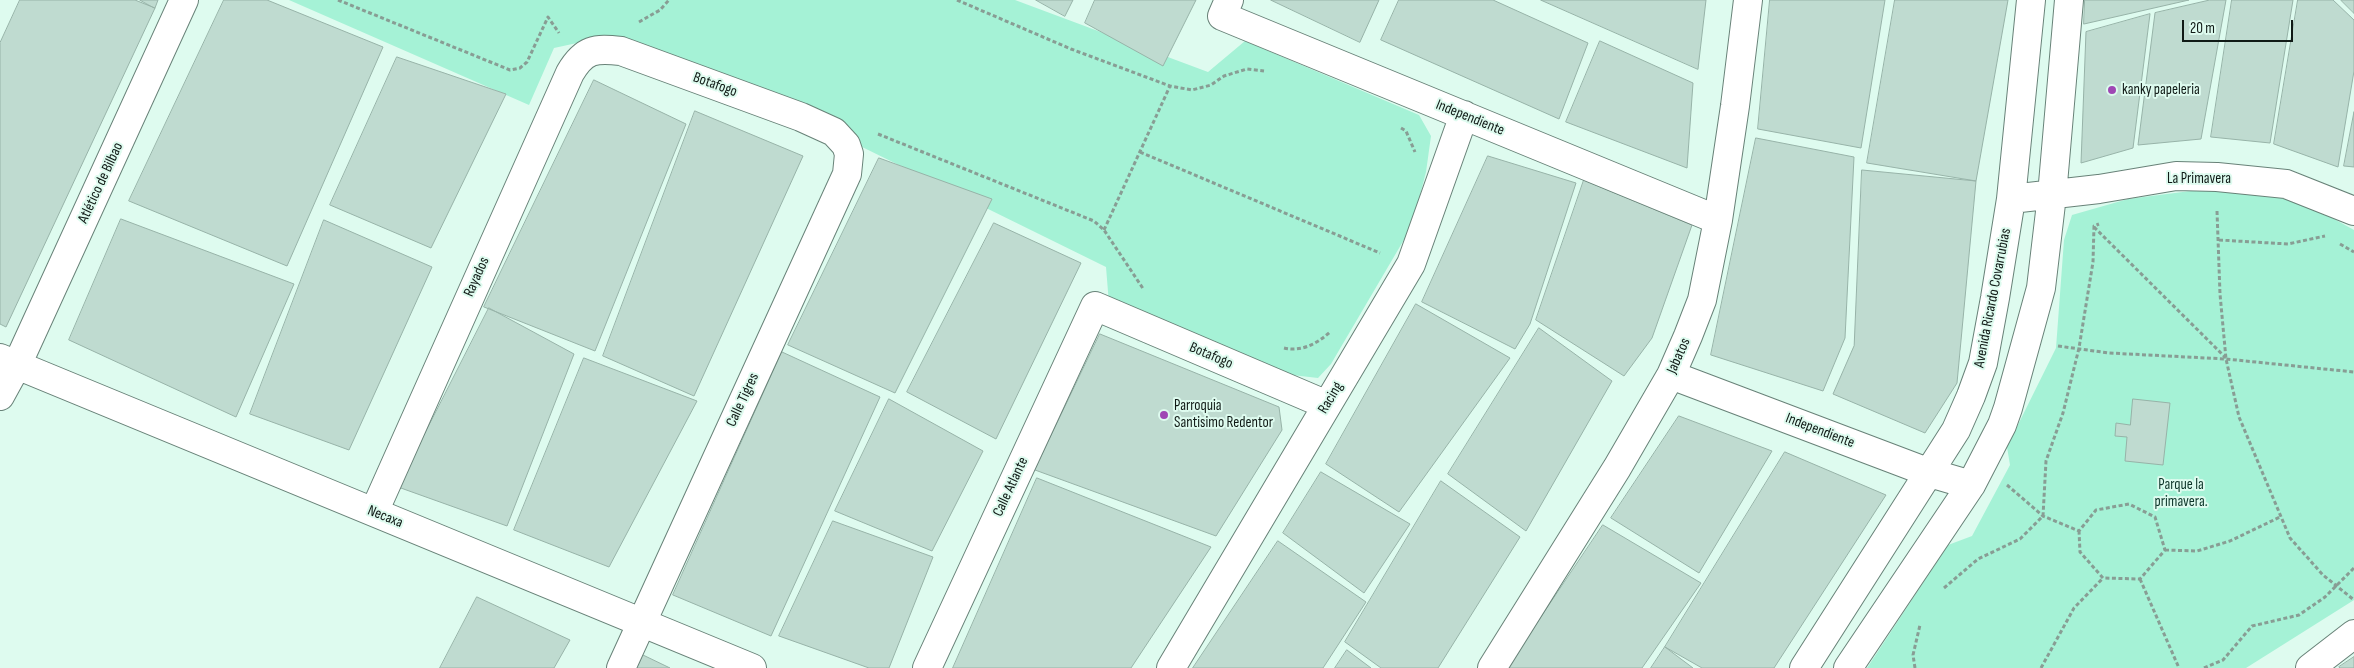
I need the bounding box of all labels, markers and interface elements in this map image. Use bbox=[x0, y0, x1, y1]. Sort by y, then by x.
scale bar bbox=[2184, 10, 2295, 42]
text: 20 m bbox=[2190, 19, 2215, 38]
street label: Botafogo bbox=[691, 69, 739, 101]
place label: kanky papeleria bbox=[2122, 81, 2200, 99]
marker: kanky papeleria bbox=[2106, 84, 2118, 96]
street label: Independiente bbox=[1433, 96, 1507, 140]
street label: Atlético de Bilbao bbox=[74, 140, 128, 226]
street label: La Primavera bbox=[2167, 170, 2231, 188]
street label: Avenida Ricardo Covarrubias bbox=[1971, 227, 2015, 369]
street label: Rayados bbox=[460, 254, 494, 300]
street label: Jabatos bbox=[1663, 335, 1695, 377]
street label: Botafogo bbox=[1187, 339, 1235, 373]
street label: Calle Tigres bbox=[723, 370, 763, 430]
street label: Racing bbox=[1315, 379, 1347, 417]
place label: Parroquia Santisimo Redentor bbox=[1174, 397, 1273, 432]
marker: Parroquia Santisimo Redentor bbox=[1158, 409, 1170, 421]
street label: Independiente bbox=[1783, 410, 1857, 452]
street label: Calle Atlante bbox=[989, 454, 1033, 520]
park label: Parque la primavera. bbox=[2155, 476, 2207, 511]
street label: Necaxa bbox=[365, 502, 405, 532]

